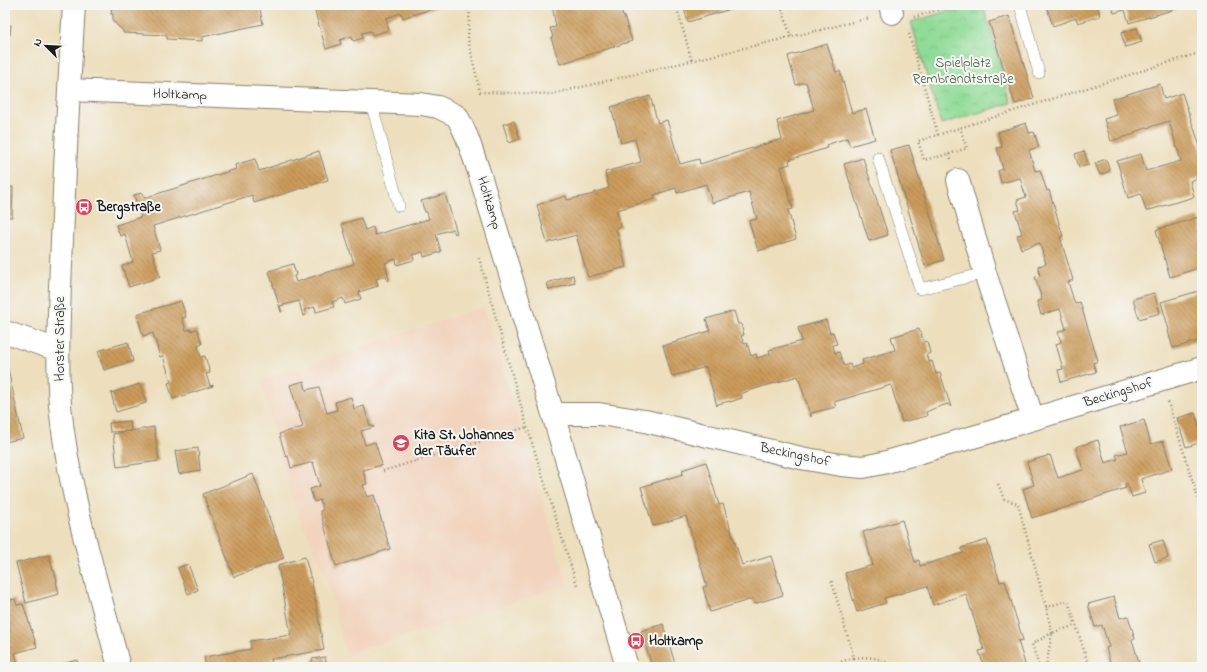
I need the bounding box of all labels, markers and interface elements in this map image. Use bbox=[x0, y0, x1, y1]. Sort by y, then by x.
north arrow bbox=[26, 26, 66, 66]
text: N bbox=[29, 36, 47, 49]
park label: Spielplatz Rembrandtstraße bbox=[913, 53, 1014, 90]
street label: Holtkamp bbox=[153, 84, 208, 106]
street label: Holtkamp bbox=[471, 174, 507, 232]
bus stop icon: Bergstraße bbox=[74, 197, 94, 217]
place label: Bergstraße bbox=[96, 197, 161, 220]
street label: Horster Straße bbox=[50, 296, 71, 381]
street label: Beckingshof bbox=[1080, 372, 1156, 415]
place label: Kita St. Johannes der Täufer bbox=[414, 425, 514, 462]
school or university icon: Kita St. Johannes der Täufer bbox=[391, 433, 411, 453]
street label: Beckingshof bbox=[757, 437, 833, 474]
bus stop icon: Holtkamp bbox=[626, 631, 646, 651]
place label: Holtkamp bbox=[649, 631, 704, 652]

